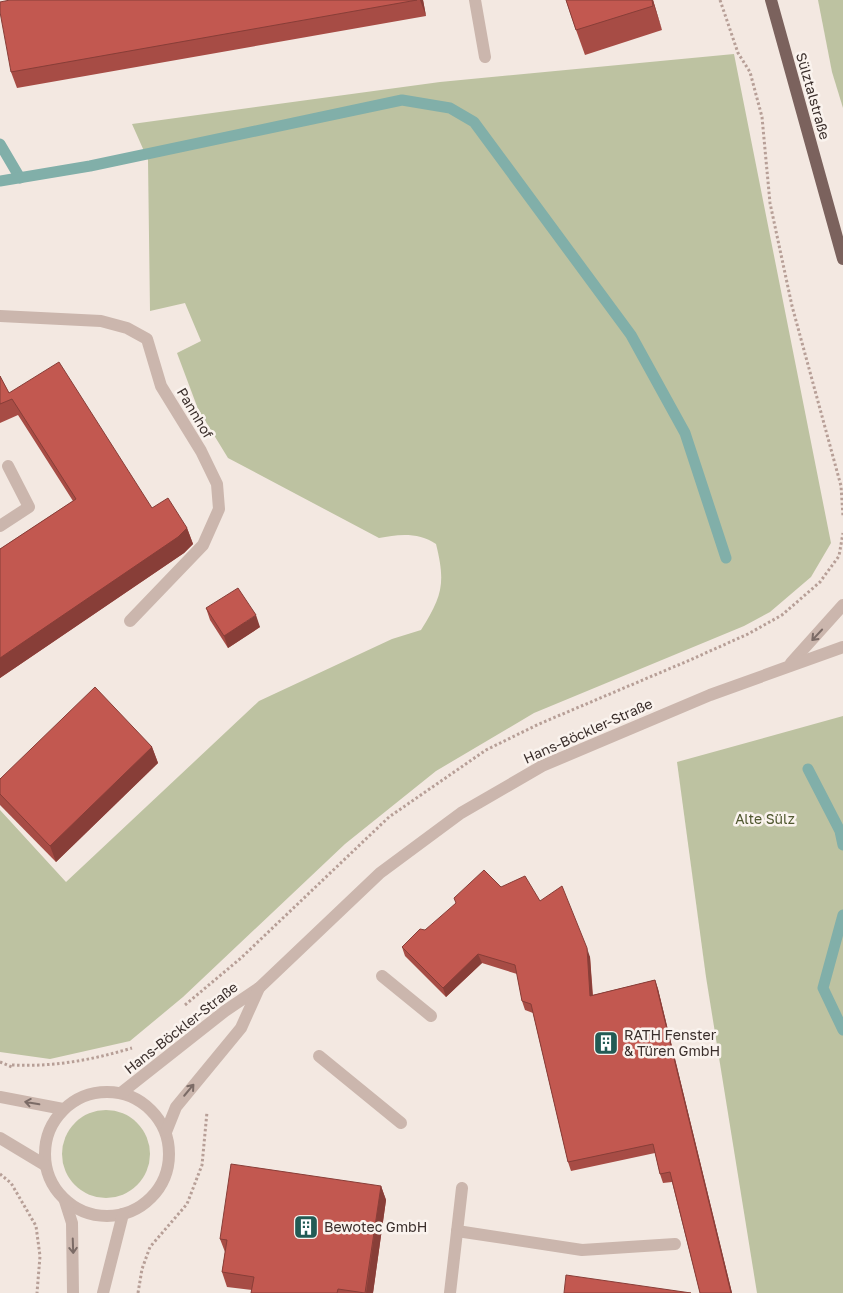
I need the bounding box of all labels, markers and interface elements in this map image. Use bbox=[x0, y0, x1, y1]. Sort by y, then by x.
street label: Sülztalstraße bbox=[793, 50, 834, 141]
street label: Pannhof bbox=[174, 384, 217, 441]
one-way arrow bbox=[811, 629, 823, 642]
street label: Hans-Böckler-Straße bbox=[521, 694, 655, 767]
park label: Alte Sülz bbox=[735, 810, 795, 827]
street label: Hans-Böckler-Straße bbox=[121, 978, 241, 1077]
place label: RATH Fenster & Türen GmbH bbox=[624, 1026, 720, 1059]
building icon: RATH Fenster & Türen GmbH bbox=[593, 1030, 619, 1056]
one-way arrow bbox=[184, 1084, 195, 1097]
one-way arrow bbox=[24, 1098, 40, 1108]
building icon: Bewotec GmbH bbox=[293, 1214, 319, 1240]
place label: Bewotec GmbH bbox=[324, 1218, 427, 1235]
one-way arrow bbox=[69, 1238, 78, 1254]

